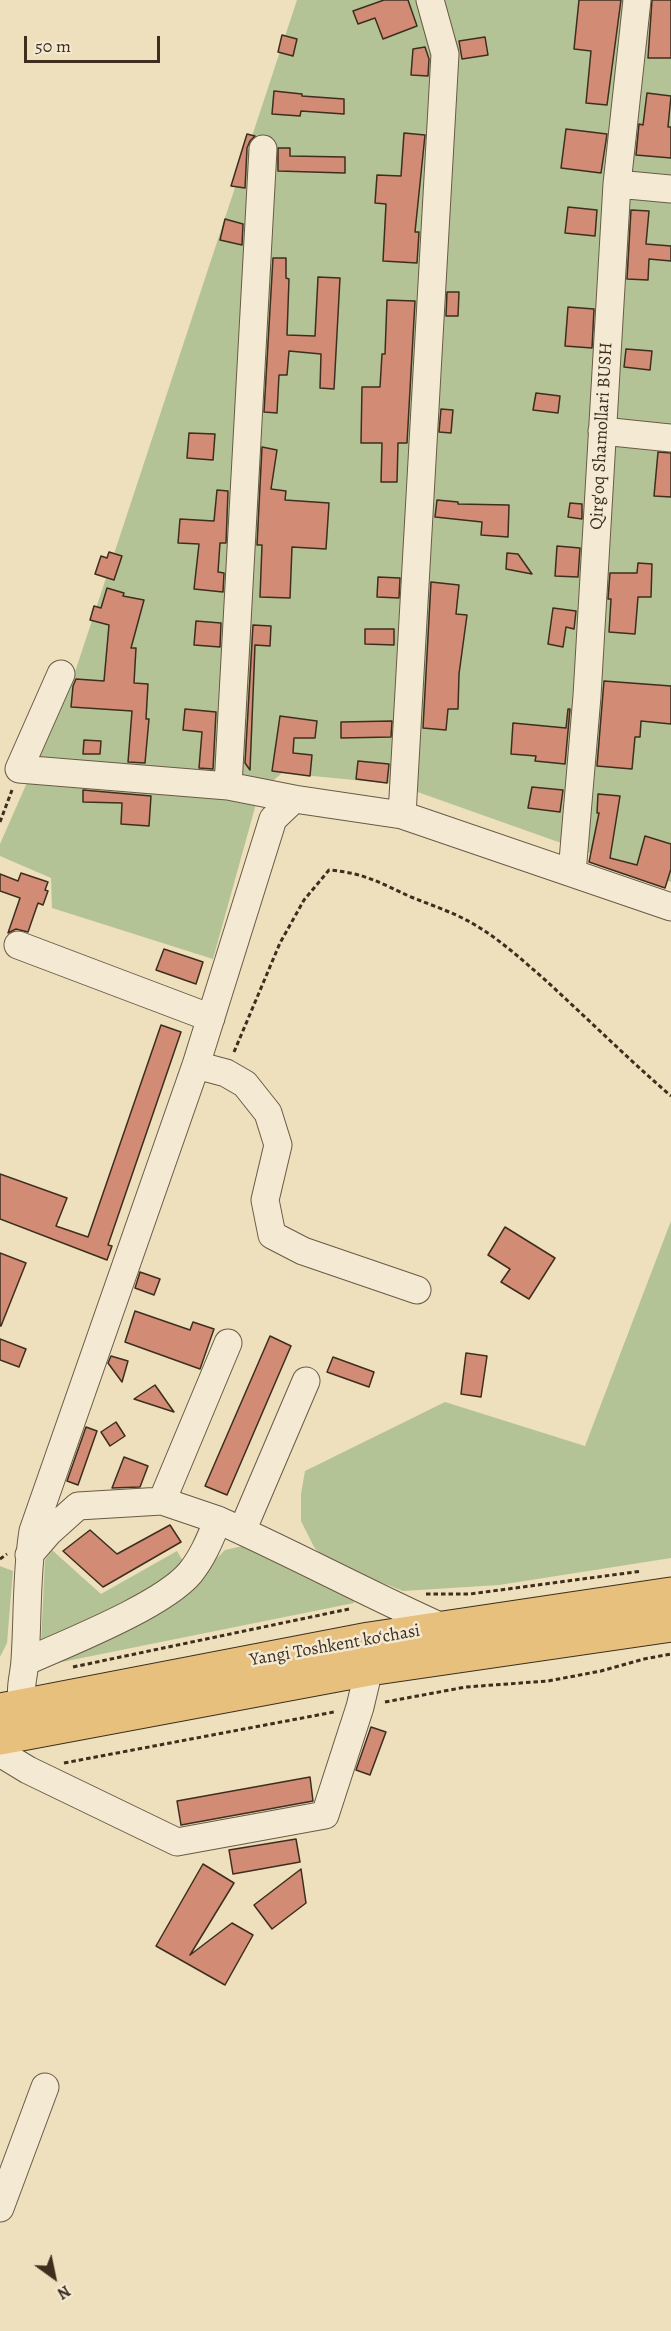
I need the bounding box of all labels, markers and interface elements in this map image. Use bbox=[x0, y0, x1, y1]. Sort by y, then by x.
scale bar bbox=[27, 24, 164, 62]
text: 50 m bbox=[35, 34, 71, 58]
street label: Qirg'oq Shamollari BUSH bbox=[586, 342, 618, 530]
street label: Yangi Toshkent ko‘chasi bbox=[248, 1620, 422, 1672]
north arrow bbox=[24, 2247, 84, 2307]
text: N bbox=[53, 2280, 75, 2304]

